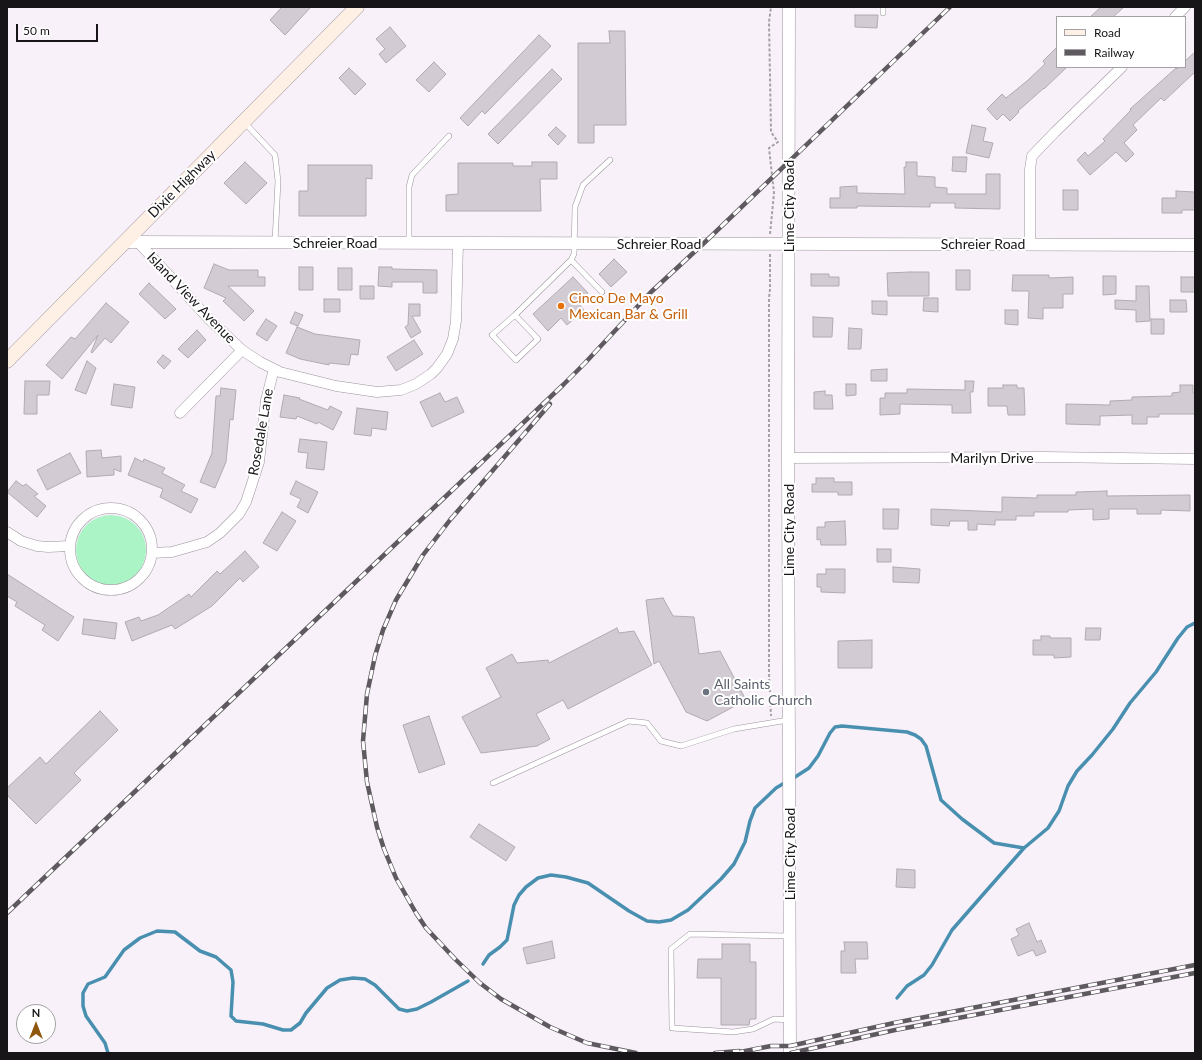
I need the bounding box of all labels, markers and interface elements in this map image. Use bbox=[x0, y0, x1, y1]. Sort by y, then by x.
scale bar bbox=[18, 16, 100, 42]
legend bbox=[1056, 16, 1186, 68]
text: 50 m bbox=[23, 23, 50, 38]
text: Road bbox=[1094, 25, 1121, 40]
text: Railway bbox=[1094, 45, 1134, 60]
street label: Dixie Highway bbox=[145, 147, 219, 221]
street label: Lime City Road bbox=[781, 160, 797, 252]
street label: Schreier Road bbox=[293, 235, 377, 251]
street label: Schreier Road bbox=[617, 236, 701, 252]
street label: Schreier Road bbox=[941, 236, 1025, 252]
street label: Island View Avenue bbox=[143, 249, 239, 347]
place label: Cinco De Mayo Mexican Bar & Grill bbox=[569, 290, 688, 322]
marker: Cinco De Mayo Mexican Bar & Grill bbox=[556, 301, 566, 311]
street label: Rosedale Lane bbox=[245, 387, 277, 477]
street label: Marilyn Drive bbox=[950, 450, 1034, 466]
street label: Lime City Road bbox=[781, 484, 797, 576]
place label: All Saints Catholic Church bbox=[714, 676, 812, 708]
marker: All Saints Catholic Church bbox=[701, 687, 711, 697]
street label: Lime City Road bbox=[782, 808, 798, 900]
north arrow bbox=[16, 1004, 56, 1044]
text: N bbox=[32, 1006, 40, 1019]

